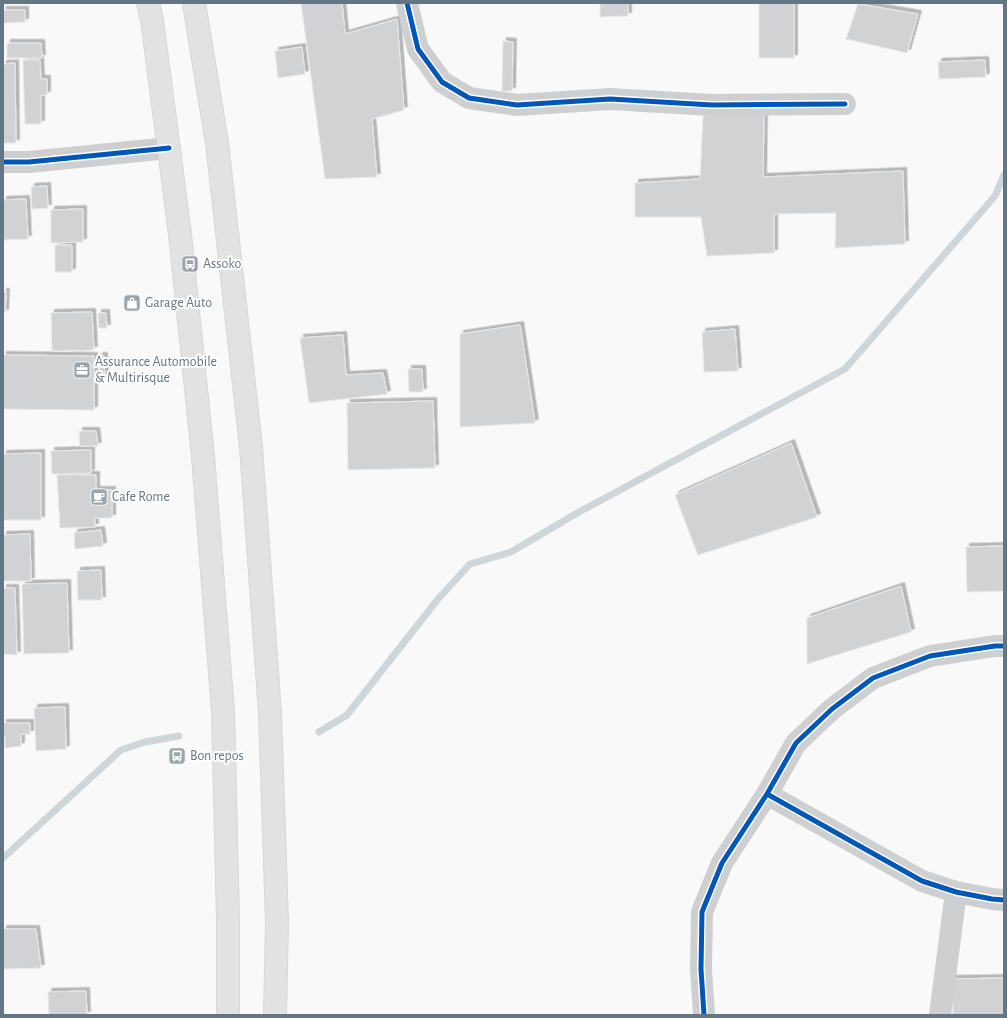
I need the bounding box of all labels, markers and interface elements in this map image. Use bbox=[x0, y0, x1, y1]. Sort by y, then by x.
bus stop icon: Assoko bbox=[180, 254, 200, 274]
place label: Assoko bbox=[203, 257, 241, 271]
shop icon: Garage Auto bbox=[122, 293, 142, 313]
place label: Garage Auto bbox=[145, 296, 212, 310]
place label: Assurance Automobile & Multirisque bbox=[95, 355, 217, 385]
office icon: Assurance Automobile & Multirisque bbox=[72, 360, 92, 380]
cafe icon: Cafe Rome bbox=[89, 487, 109, 507]
place label: Cafe Rome bbox=[112, 490, 170, 504]
bus stop icon: Bon repos bbox=[167, 746, 187, 766]
place label: Bon repos bbox=[190, 749, 244, 763]

